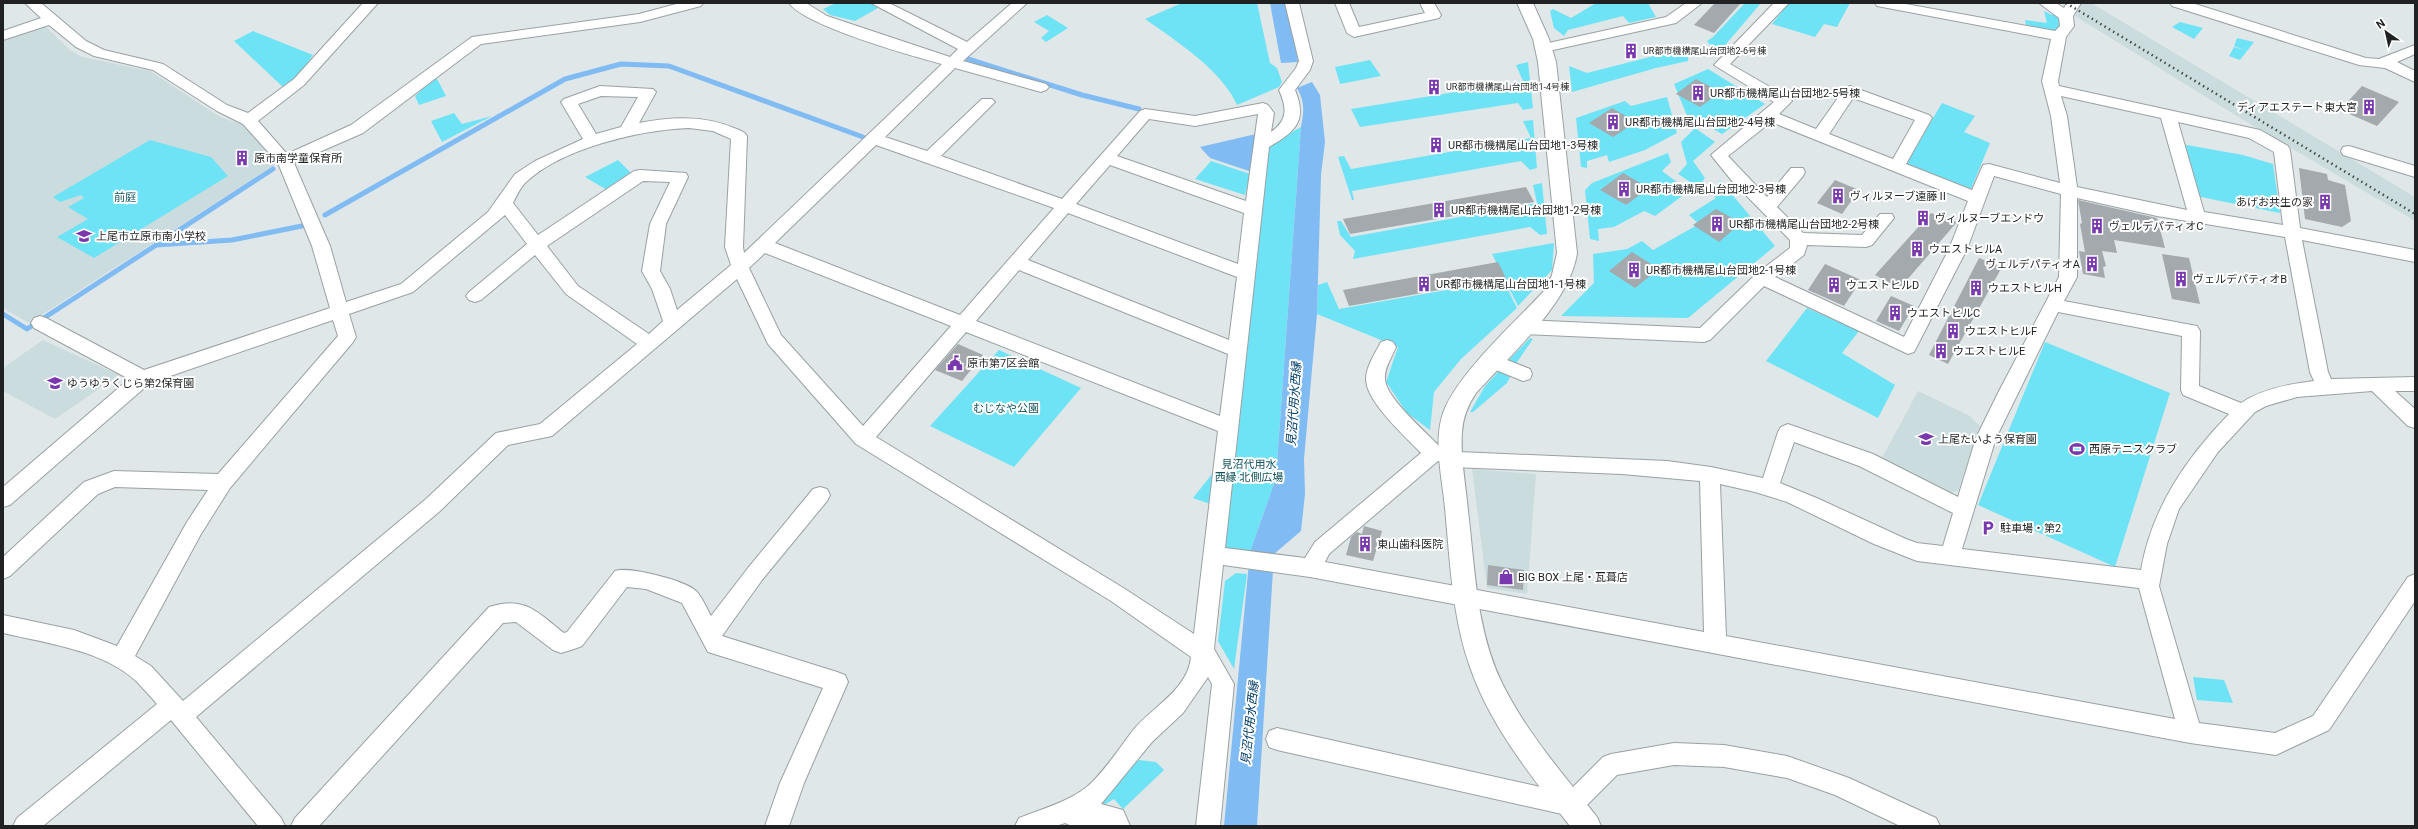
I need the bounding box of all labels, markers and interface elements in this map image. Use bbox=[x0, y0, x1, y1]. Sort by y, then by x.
north arrow bbox=[2366, 12, 2406, 52]
text: N bbox=[2374, 16, 2388, 32]
building icon: UR都市機構尾山台団地2-6号棟 bbox=[1622, 42, 1640, 60]
place label: UR都市機構尾山台団地2-6号棟 bbox=[1643, 45, 1767, 56]
building icon: UR都市機構尾山台団地1-4号棟 bbox=[1425, 78, 1443, 96]
place label: UR都市機構尾山台団地1-4号棟 bbox=[1446, 81, 1570, 92]
building icon: UR都市機構尾山台団地2-5号棟 bbox=[1689, 84, 1707, 102]
place label: UR都市機構尾山台団地2-5号棟 bbox=[1710, 87, 1860, 100]
building icon: ディアエステート東大宮 bbox=[2360, 98, 2378, 116]
place label: ディアエステート東大宮 bbox=[2237, 101, 2357, 114]
building icon: UR都市機構尾山台団地2-4号棟 bbox=[1604, 113, 1622, 131]
place label: UR都市機構尾山台団地2-4号棟 bbox=[1625, 116, 1775, 129]
building icon: UR都市機構尾山台団地1-3号棟 bbox=[1427, 136, 1445, 154]
place label: UR都市機構尾山台団地1-3号棟 bbox=[1448, 139, 1598, 152]
building icon: 原市南学童保育所 bbox=[233, 149, 251, 167]
place label: 原市南学童保育所 bbox=[254, 152, 343, 165]
building icon: UR都市機構尾山台団地2-3号棟 bbox=[1615, 180, 1633, 198]
place label: UR都市機構尾山台団地2-3号棟 bbox=[1636, 183, 1786, 196]
building icon: ヴィルヌーブ遠藤Ⅱ bbox=[1829, 187, 1847, 205]
place label: ヴィルヌーブ遠藤Ⅱ bbox=[1850, 190, 1948, 203]
park label: 前庭 bbox=[114, 191, 136, 204]
building icon: あげお共生の家 bbox=[2316, 193, 2334, 211]
place label: あげお共生の家 bbox=[2236, 196, 2313, 209]
building icon: UR都市機構尾山台団地1-2号棟 bbox=[1430, 201, 1448, 219]
place label: UR都市機構尾山台団地1-2号棟 bbox=[1451, 204, 1601, 217]
building icon: ヴィルヌーブエンドウ bbox=[1914, 209, 1932, 227]
place label: ヴィルヌーブエンドウ bbox=[1935, 212, 2044, 225]
building icon: UR都市機構尾山台団地2-2号棟 bbox=[1708, 215, 1726, 233]
building icon: ヴェルデパティオC bbox=[2088, 217, 2106, 235]
place label: UR都市機構尾山台団地2-2号棟 bbox=[1729, 218, 1879, 231]
place label: ヴェルデパティオC bbox=[2109, 220, 2204, 233]
school or university icon: 上尾市立原市南小学校 bbox=[75, 227, 93, 245]
place label: 上尾市立原市南小学校 bbox=[96, 230, 206, 243]
building icon: ウエストヒルA bbox=[1908, 240, 1926, 258]
place label: ウエストヒルA bbox=[1929, 243, 2003, 256]
building icon: ヴェルデパティオA bbox=[2083, 255, 2101, 273]
place label: ヴェルデパティオA bbox=[1985, 258, 2081, 271]
building icon: UR都市機構尾山台団地2-1号棟 bbox=[1625, 261, 1643, 279]
place label: UR都市機構尾山台団地2-1号棟 bbox=[1646, 264, 1796, 277]
building icon: ヴェルデパティオB bbox=[2172, 270, 2190, 288]
place label: ヴェルデパティオB bbox=[2193, 273, 2287, 286]
building icon: UR都市機構尾山台団地1-1号棟 bbox=[1415, 275, 1433, 293]
building icon: ウエストヒルD bbox=[1825, 276, 1843, 294]
place label: UR都市機構尾山台団地1-1号棟 bbox=[1436, 278, 1586, 291]
place label: ウエストヒルD bbox=[1846, 279, 1919, 292]
building icon: ウエストヒルH bbox=[1967, 279, 1985, 297]
place label: ウエストヒルH bbox=[1988, 282, 2062, 295]
building icon: ウエストヒルC bbox=[1886, 304, 1904, 322]
place label: ウエストヒルC bbox=[1907, 307, 1980, 320]
building icon: ウエストヒルF bbox=[1944, 322, 1962, 340]
place label: ウエストヒルF bbox=[1965, 325, 2037, 338]
building icon: ウエストヒルE bbox=[1932, 342, 1950, 360]
place label: ウエストヒルE bbox=[1953, 345, 2025, 358]
public building icon: 原市第7区会館 bbox=[946, 354, 964, 372]
place label: 原市第7区会館 bbox=[967, 357, 1039, 370]
water label: 見沼代用水西縁 bbox=[1284, 360, 1304, 446]
school or university icon: ゆうゆうくじら第2保育園 bbox=[46, 374, 64, 392]
place label: ゆうゆうくじら第2保育園 bbox=[67, 377, 194, 390]
park label: むじなや公園 bbox=[973, 402, 1039, 415]
school or university icon: 上尾たいよう保育園 bbox=[1917, 430, 1935, 448]
place label: 上尾たいよう保育園 bbox=[1938, 433, 2037, 446]
sports icon: 西原テニスクラブ bbox=[2068, 440, 2086, 458]
place label: 西原テニスクラブ bbox=[2089, 443, 2177, 456]
park label: 見沼代用水 西縁 北側広場 bbox=[1215, 458, 1283, 484]
parking icon: 駐車場・第2 bbox=[1979, 519, 1997, 537]
place label: 駐車場・第2 bbox=[2000, 522, 2061, 535]
building icon: 東山歯科医院 bbox=[1356, 535, 1374, 553]
place label: 東山歯科医院 bbox=[1377, 538, 1443, 551]
shop icon: BIG BOX 上尾・瓦葺店 bbox=[1497, 568, 1515, 586]
place label: BIG BOX 上尾・瓦葺店 bbox=[1518, 571, 1628, 584]
water label: 見沼代用水西縁 bbox=[1239, 679, 1262, 766]

